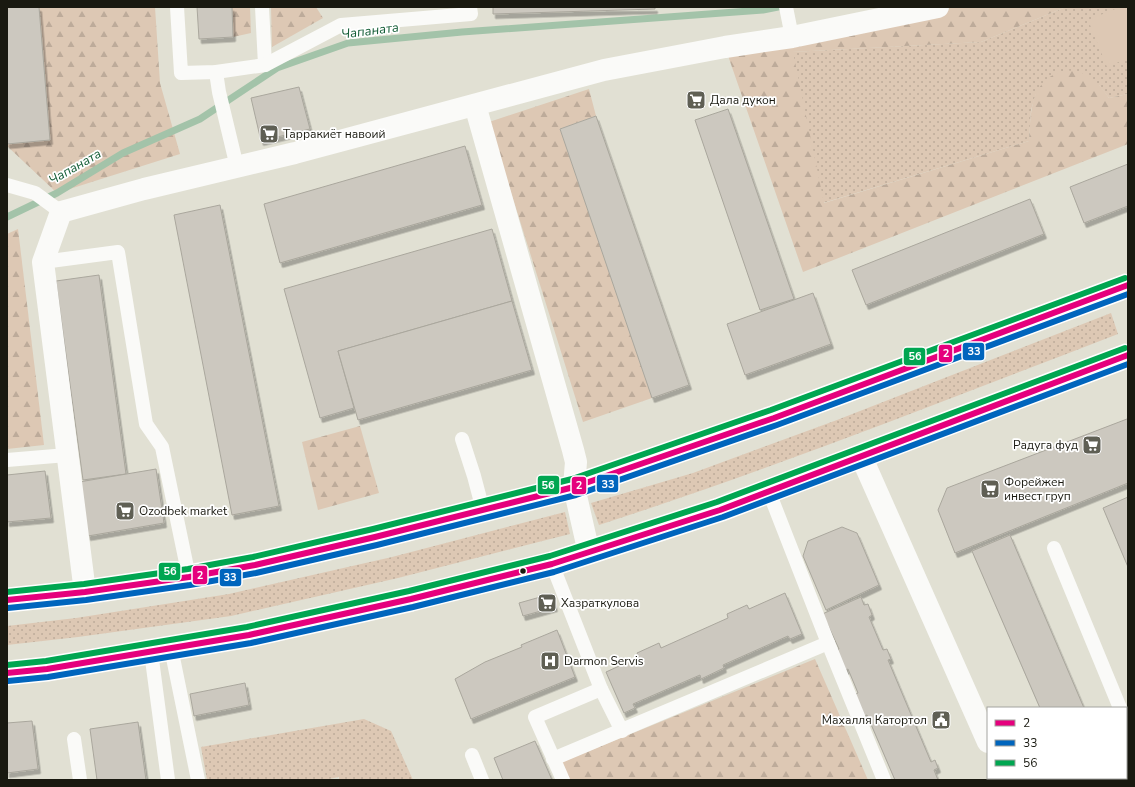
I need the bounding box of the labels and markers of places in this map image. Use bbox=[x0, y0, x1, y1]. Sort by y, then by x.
supermarket icon: Дала дукон bbox=[685, 89, 707, 111]
place label: Дала дукон bbox=[710, 92, 776, 108]
supermarket icon: Тарракиёт навоий bbox=[258, 123, 280, 145]
place label: Тарракиёт навоий bbox=[283, 126, 386, 142]
supermarket icon: Радуга фуд bbox=[1081, 434, 1103, 456]
place label: Радуга фуд bbox=[1013, 437, 1078, 453]
place label: Форейжен инвест груп bbox=[1004, 474, 1071, 504]
supermarket icon: Форейжен инвест груп bbox=[979, 478, 1001, 500]
supermarket icon: Ozodbek market bbox=[114, 500, 136, 522]
place label: Ozodbek market bbox=[139, 503, 228, 519]
unlabelled marker bbox=[518, 566, 528, 576]
supermarket icon: Хазраткулова bbox=[536, 592, 558, 614]
place label: Хазраткулова bbox=[561, 595, 639, 611]
hospital icon: Darmon Servis bbox=[539, 650, 561, 672]
place label: Darmon Servis bbox=[564, 653, 644, 669]
public building icon: Махалля Катортол bbox=[930, 709, 952, 731]
place label: Махалля Катортол bbox=[822, 712, 927, 728]

